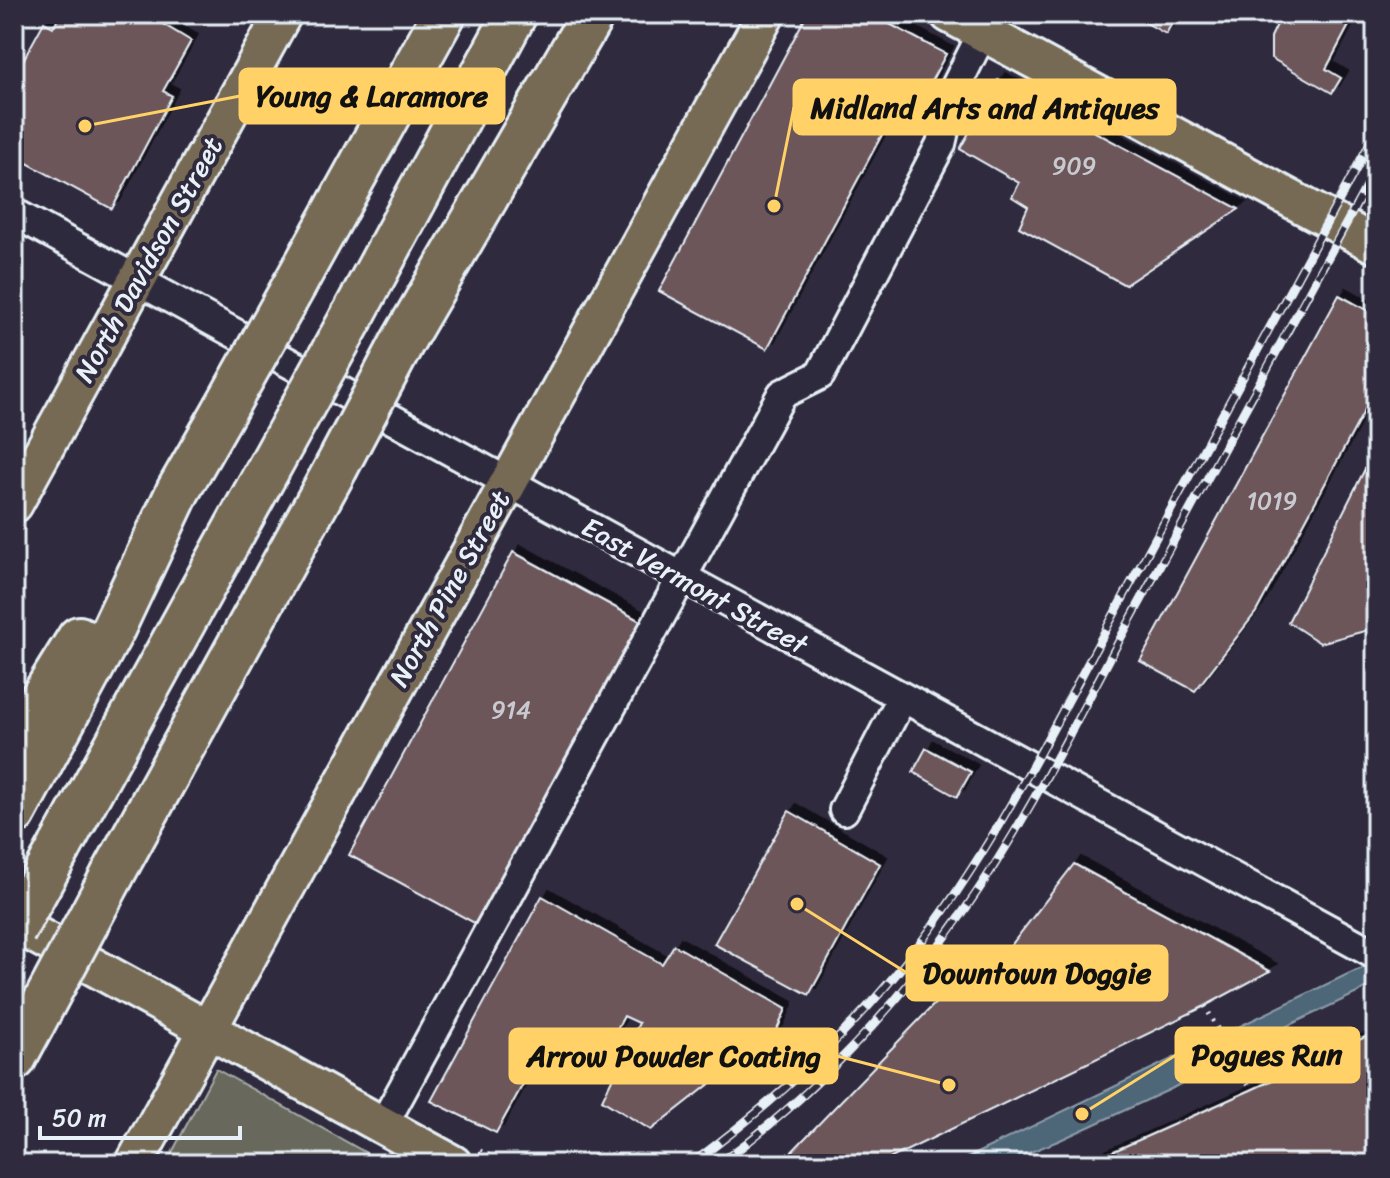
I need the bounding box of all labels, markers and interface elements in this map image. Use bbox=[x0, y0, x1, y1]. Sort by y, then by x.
callout: Young & Laramore bbox=[240, 69, 504, 123]
text: Young & Laramore bbox=[256, 69, 489, 123]
callout: Midland Arts and Antiques bbox=[794, 80, 1175, 134]
text: Midland Arts and Antiques bbox=[810, 81, 1161, 135]
street label: North Davidson Street bbox=[60, 127, 237, 391]
house number: 909 bbox=[1052, 145, 1096, 187]
house number: 1019 bbox=[1247, 480, 1297, 522]
street label: North Pine Street bbox=[375, 481, 524, 696]
street label: East Vermont Street bbox=[572, 503, 819, 669]
house number: 914 bbox=[491, 689, 531, 731]
callout: Downtown Doggie bbox=[907, 946, 1167, 1000]
text: Downtown Doggie bbox=[923, 946, 1152, 1000]
callout: Pogues Run bbox=[1176, 1028, 1359, 1082]
text: Pogues Run bbox=[1191, 1028, 1343, 1082]
callout: Arrow Powder Coating bbox=[510, 1029, 837, 1083]
text: Arrow Powder Coating bbox=[525, 1029, 821, 1083]
scale bar bbox=[40, 1090, 240, 1140]
text: 50 m bbox=[52, 1097, 107, 1139]

